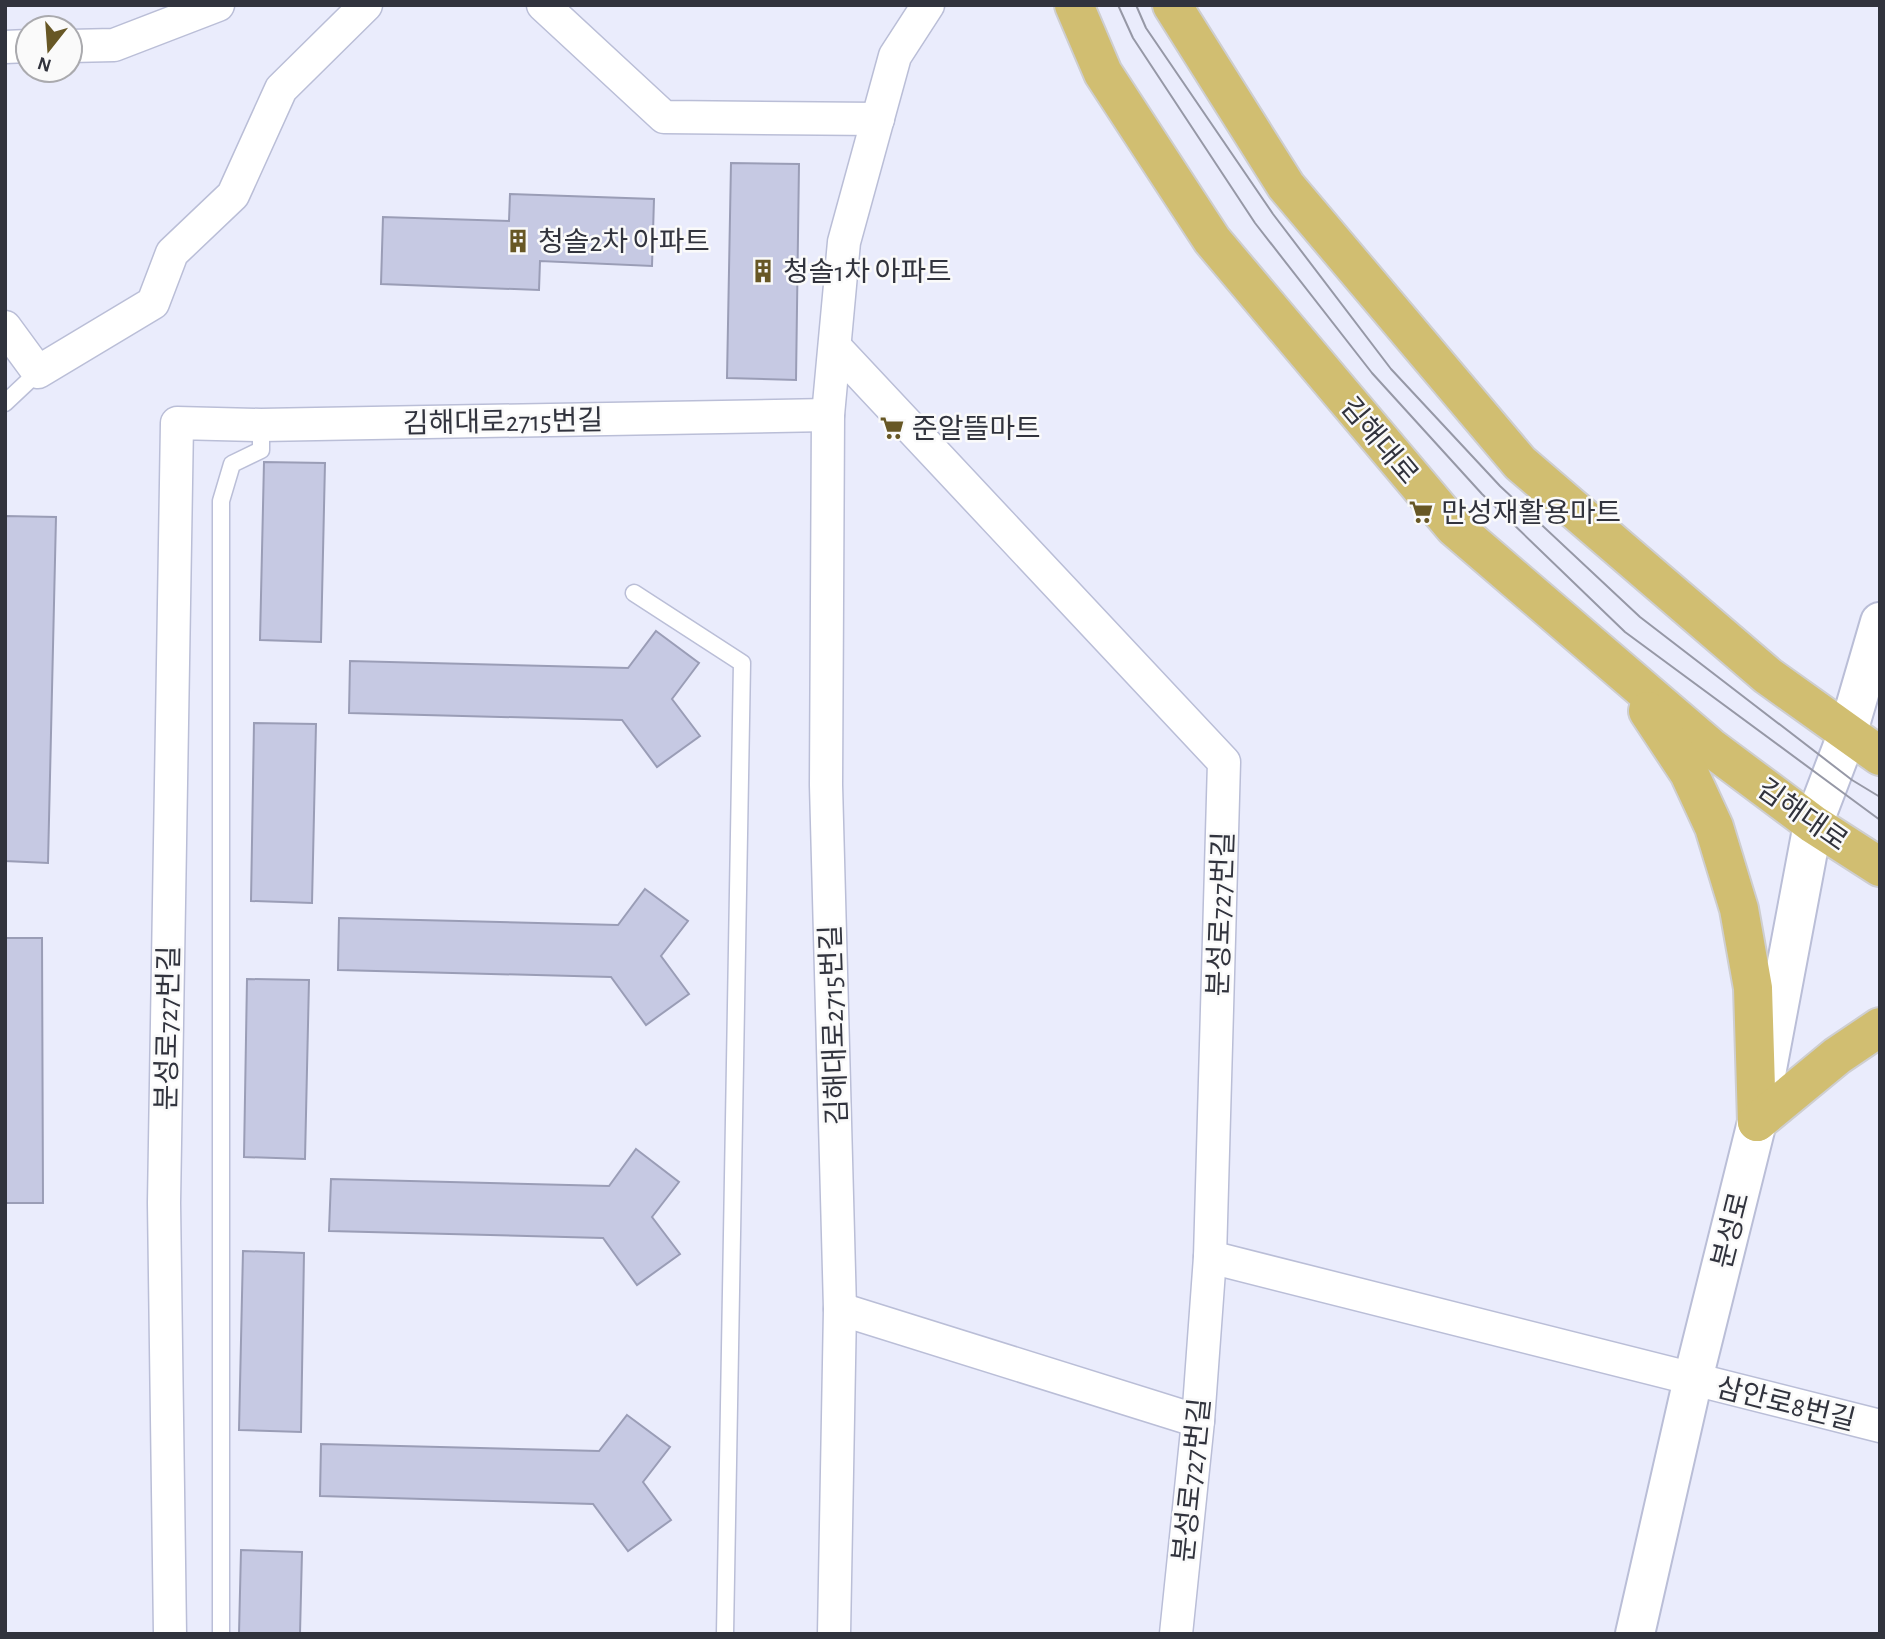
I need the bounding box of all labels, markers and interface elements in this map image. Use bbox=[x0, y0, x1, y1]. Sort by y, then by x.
north arrow bbox=[14, 14, 84, 84]
text: N bbox=[35, 53, 54, 75]
building icon: 청솔2차 아파트 bbox=[504, 227, 532, 255]
place label: 청솔2차 아파트 bbox=[538, 227, 710, 257]
building icon: 청솔1차 아파트 bbox=[749, 257, 777, 285]
place label: 청솔1차 아파트 bbox=[783, 257, 952, 287]
street label: 김해대로 bbox=[1335, 392, 1424, 490]
street label: 김해대로2715번길 bbox=[403, 405, 603, 439]
supermarket icon: 준알뜰마트 bbox=[878, 414, 906, 442]
place label: 준알뜰마트 bbox=[912, 414, 1041, 444]
supermarket icon: 만성재활용마트 bbox=[1407, 498, 1435, 526]
place label: 만성재활용마트 bbox=[1441, 498, 1621, 528]
street label: 김해대로 bbox=[1752, 773, 1853, 857]
street label: 분성로727번길 bbox=[1203, 831, 1239, 997]
street label: 김해대로2715번길 bbox=[816, 924, 852, 1126]
street label: 분성로727번길 bbox=[152, 945, 184, 1111]
street label: 분성로 bbox=[1707, 1189, 1755, 1271]
street label: 삼안로8번길 bbox=[1713, 1372, 1858, 1436]
street label: 분성로727번길 bbox=[1168, 1397, 1216, 1564]

